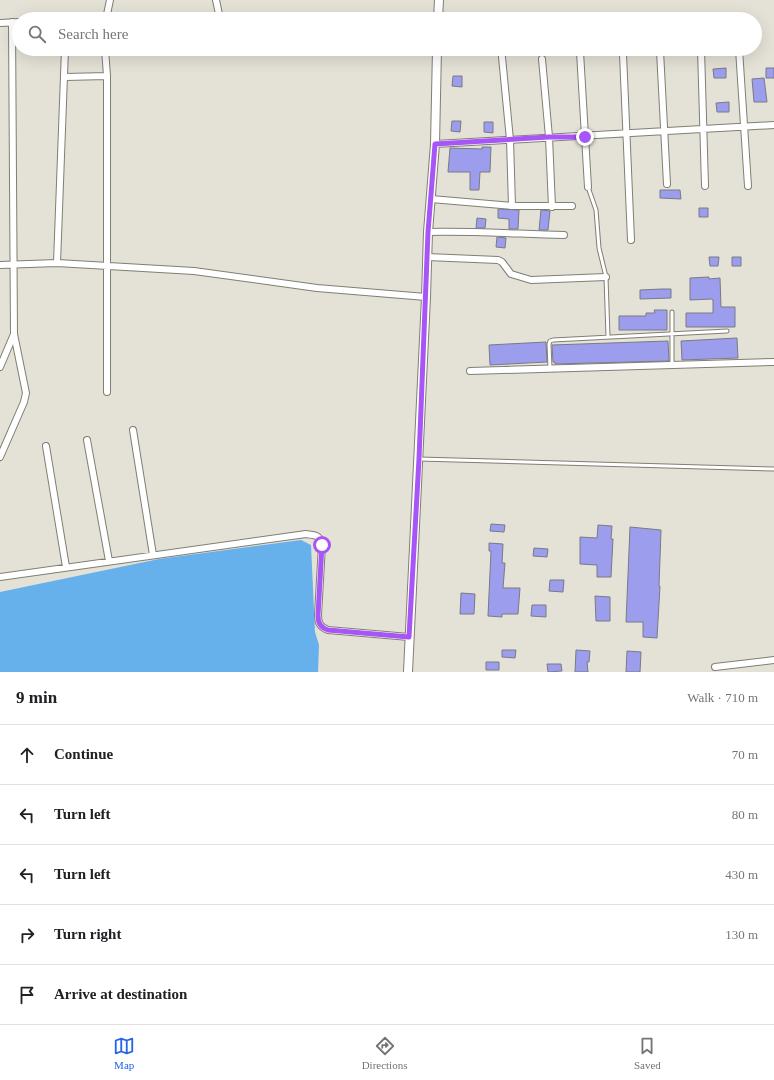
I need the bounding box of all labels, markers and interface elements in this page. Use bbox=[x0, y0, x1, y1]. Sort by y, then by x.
search box bbox=[12, 12, 762, 56]
icon: search bbox=[26, 23, 48, 45]
text: Search here bbox=[58, 26, 128, 42]
route end bbox=[576, 128, 594, 146]
route start bbox=[313, 536, 331, 554]
text: 9 min bbox=[16, 688, 57, 707]
text: Walk · 710 m bbox=[687, 690, 758, 705]
icon: ahead bbox=[16, 744, 38, 766]
text: Continue bbox=[54, 746, 113, 762]
text: 70 m bbox=[732, 747, 758, 762]
icon: left bbox=[16, 804, 38, 826]
text: Turn left bbox=[54, 806, 111, 822]
text: 80 m bbox=[732, 807, 758, 822]
icon: left bbox=[16, 864, 38, 886]
text: Turn left bbox=[54, 866, 111, 882]
text: 430 m bbox=[725, 867, 758, 882]
icon: right bbox=[16, 924, 38, 946]
text: Turn right bbox=[54, 926, 121, 942]
text: 130 m bbox=[725, 927, 758, 942]
icon: arrive bbox=[16, 984, 38, 1006]
text: Arrive at destination bbox=[54, 986, 187, 1002]
tab: Map bbox=[113, 1035, 135, 1071]
tab: Directions bbox=[362, 1035, 407, 1071]
tab: Saved bbox=[634, 1035, 661, 1071]

